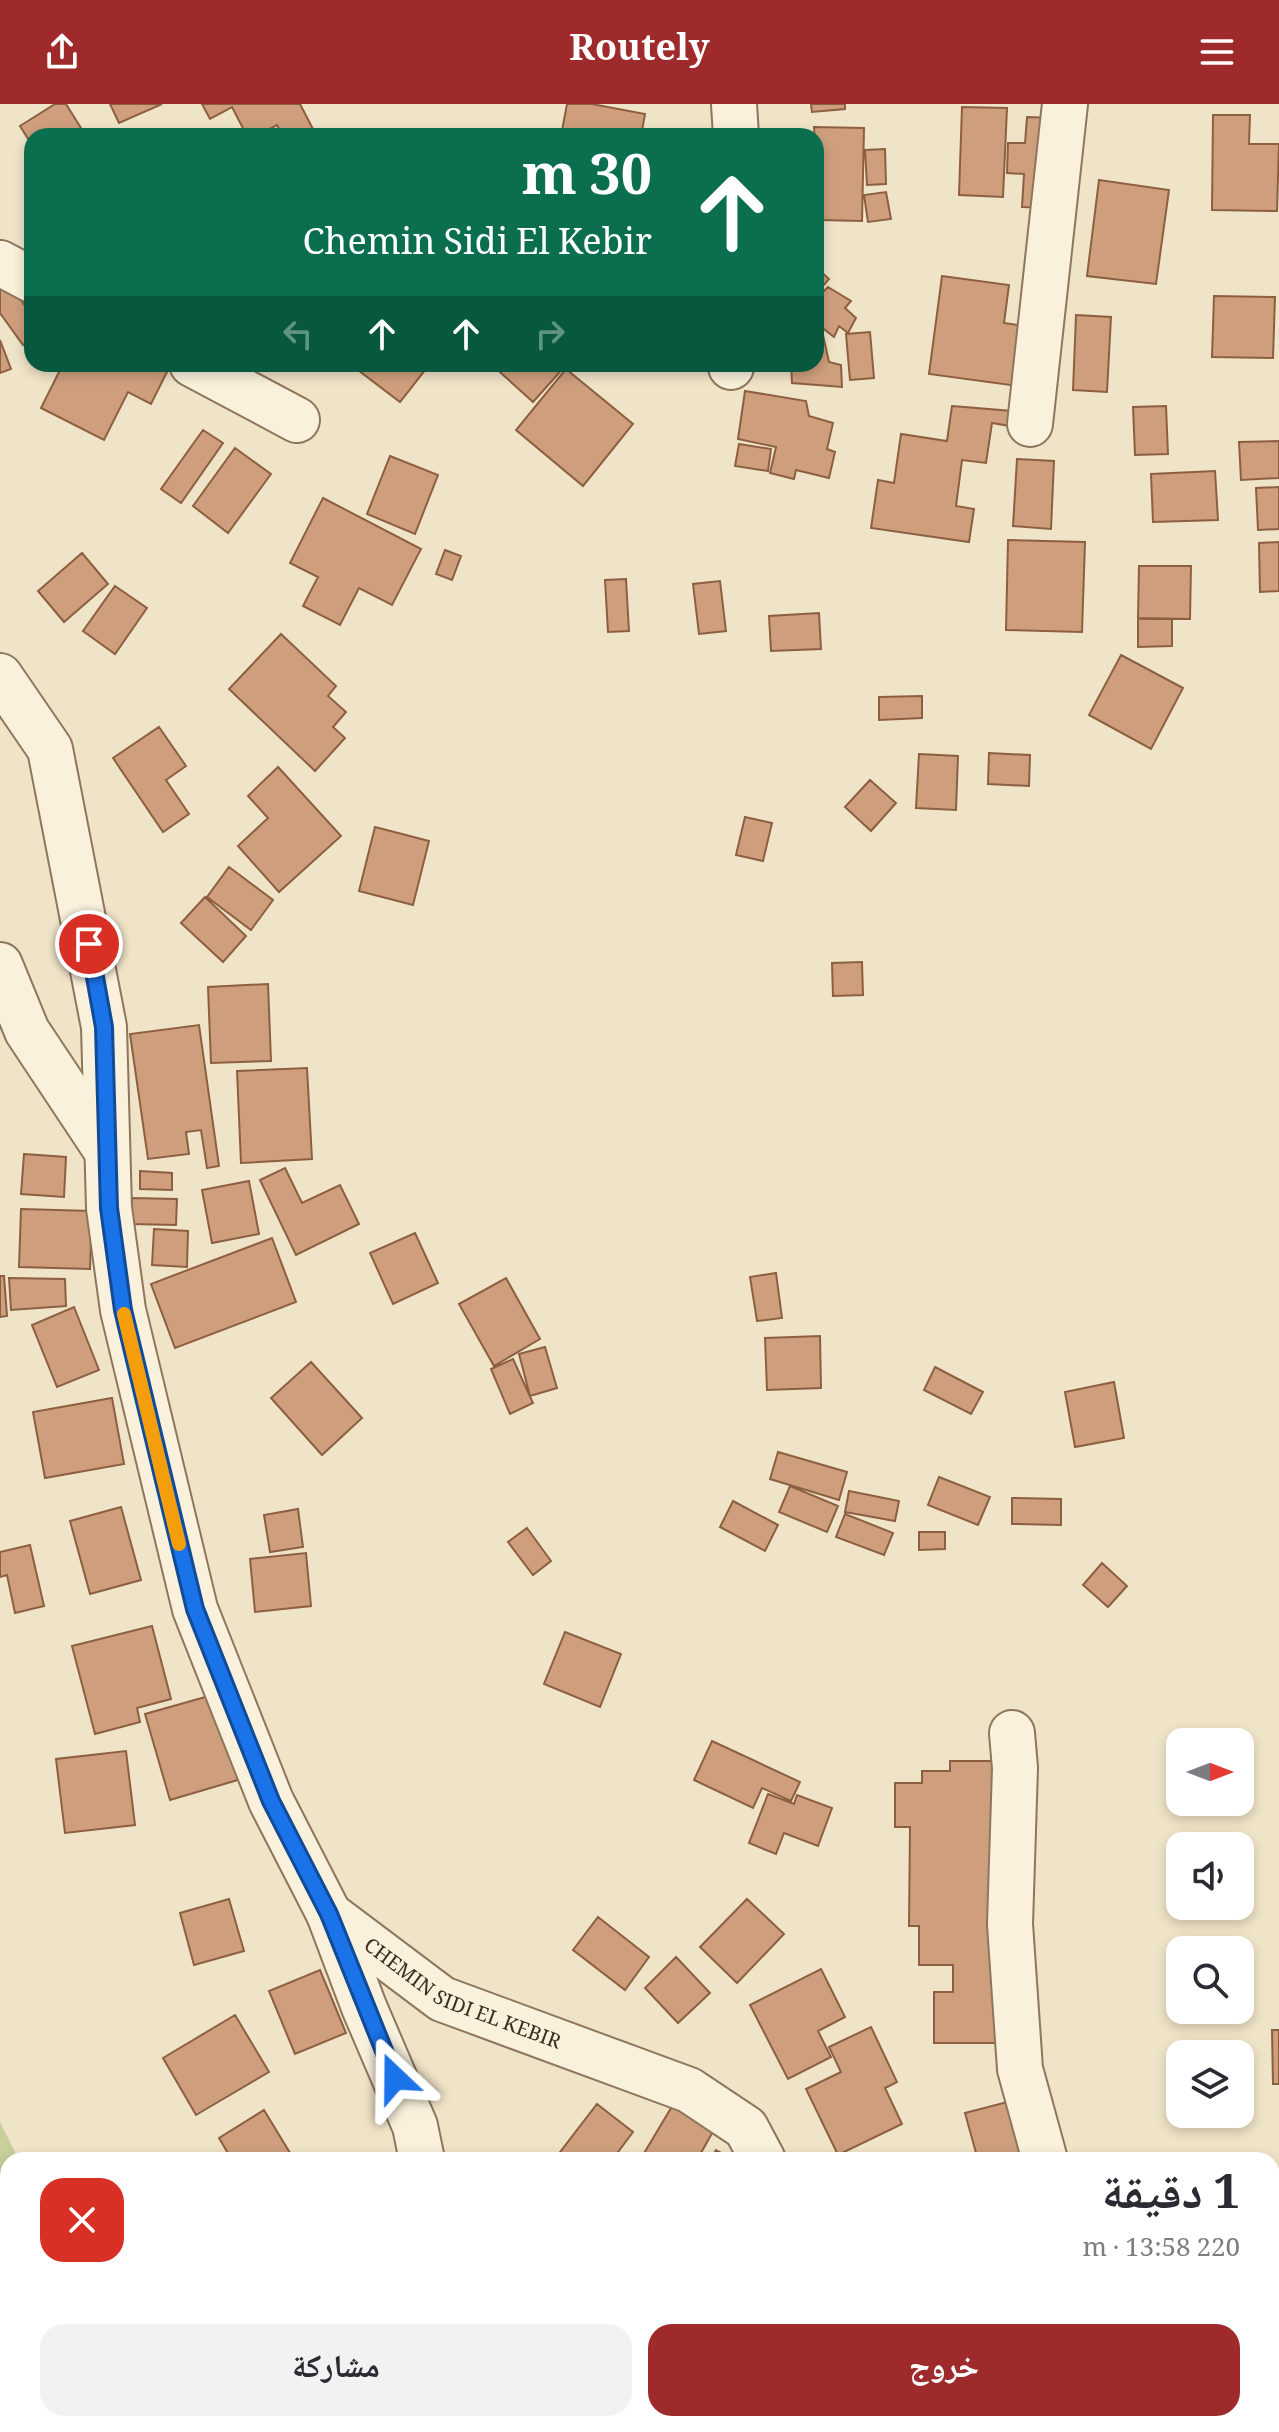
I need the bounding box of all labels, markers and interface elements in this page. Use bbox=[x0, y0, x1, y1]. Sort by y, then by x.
text: Routely bbox=[569, 22, 710, 83]
icon: share bbox=[40, 30, 84, 74]
icon: menu bbox=[1195, 30, 1239, 74]
text: 30 m bbox=[522, 134, 652, 230]
icon: ahead bbox=[680, 160, 784, 264]
text: Chemin Sidi El Kebir bbox=[303, 216, 652, 277]
icon: left bbox=[276, 312, 320, 356]
icon: ahead bbox=[360, 312, 404, 356]
icon: ahead bbox=[444, 312, 488, 356]
icon: right bbox=[528, 312, 572, 356]
pin bbox=[55, 910, 123, 978]
icon: arrive bbox=[67, 922, 111, 966]
north arrow bbox=[1166, 1728, 1254, 1816]
map controls bbox=[1166, 1728, 1254, 2128]
button: sound bbox=[1166, 1832, 1254, 1920]
street label: CHEMIN SIDI EL KEBIR bbox=[355, 1931, 566, 2062]
button: search bbox=[1166, 1936, 1254, 2024]
position arrow bbox=[353, 2036, 437, 2120]
button: layers bbox=[1166, 2040, 1254, 2128]
text: 1 دقيقة bbox=[1102, 2157, 1240, 2238]
button: close bbox=[40, 2178, 124, 2262]
text: 220 m · 13:58 bbox=[1083, 2228, 1240, 2272]
button: مشاركة bbox=[40, 2324, 632, 2416]
button: خروج bbox=[648, 2324, 1240, 2416]

